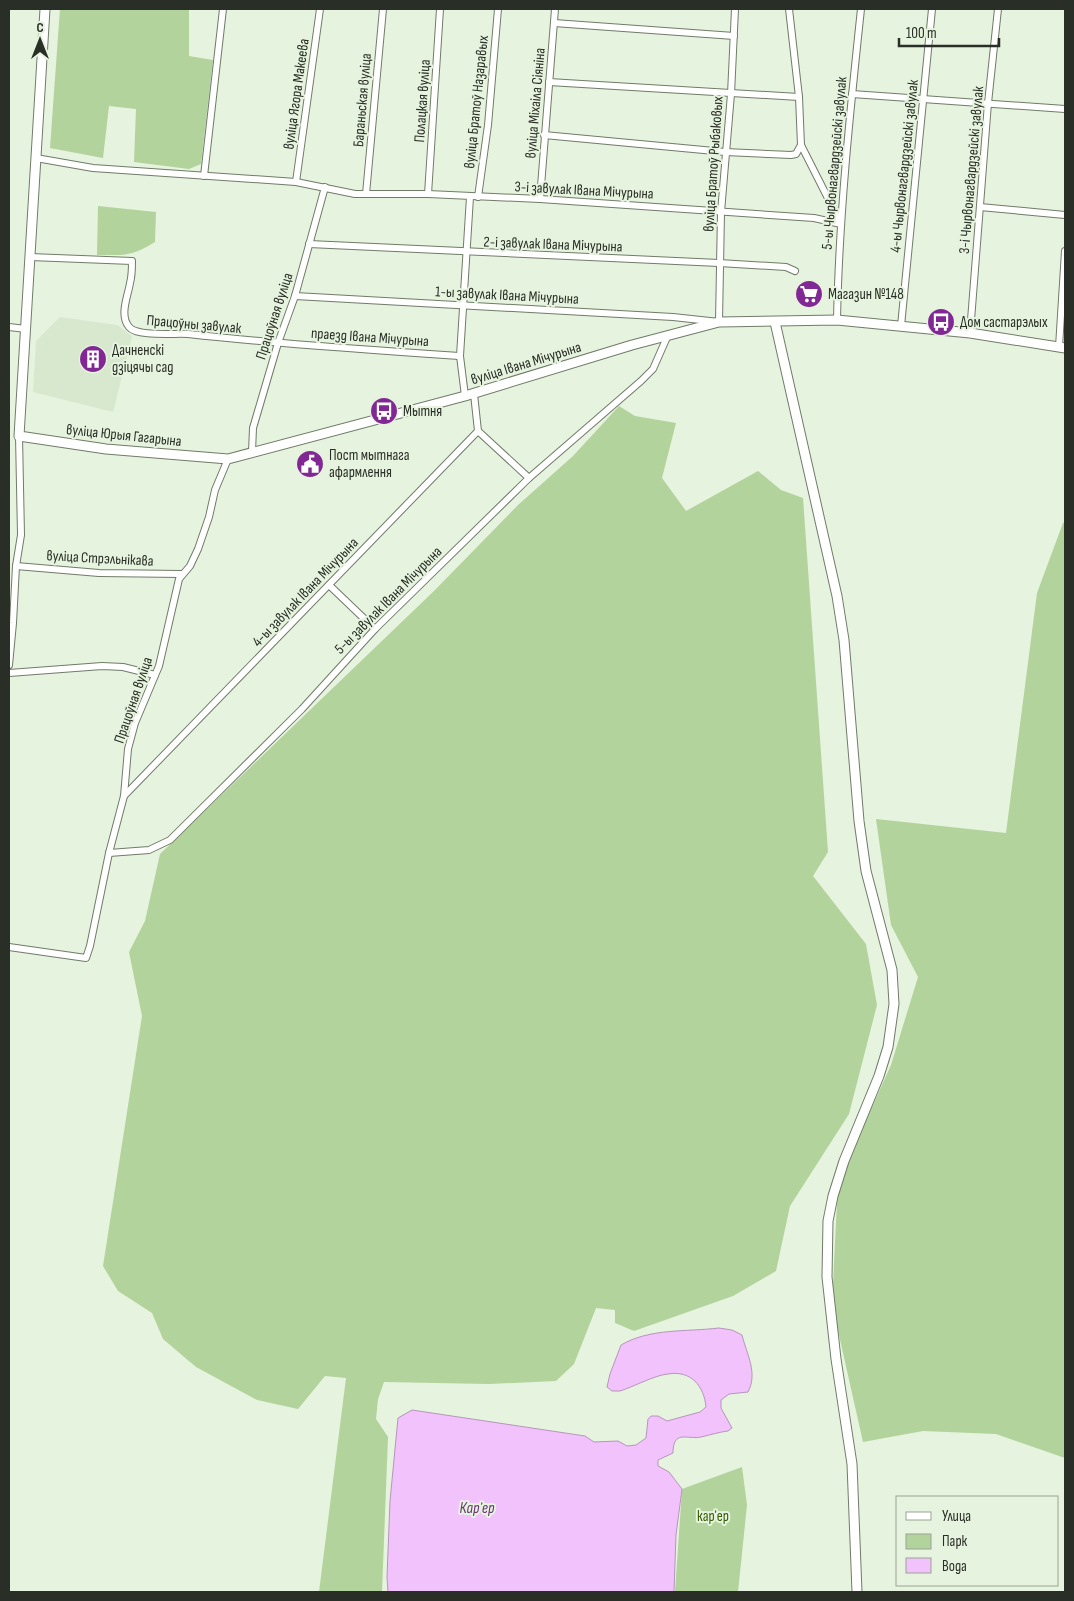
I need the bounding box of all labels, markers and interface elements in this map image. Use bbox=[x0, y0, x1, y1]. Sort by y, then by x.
north arrow bbox=[15, 15, 65, 65]
scale bar bbox=[899, 15, 999, 47]
text: С bbox=[36, 19, 44, 36]
text: 100 m bbox=[906, 24, 937, 43]
street label: вуліца Братоў Назаравых bbox=[460, 34, 493, 170]
street label: вуліца Ягора Макеева bbox=[279, 37, 314, 151]
street label: вуліца Міхаіла Сіяніна bbox=[521, 47, 550, 159]
street label: Бараньская вуліца bbox=[349, 52, 376, 148]
street label: Полацкая вуліца bbox=[410, 59, 435, 143]
street label: 5-ы Чырвонагвардзейскі завулак bbox=[817, 75, 852, 250]
street label: 4-ы Чырвонагвардзейскі завулак bbox=[886, 78, 923, 253]
street label: 3-і Чырвонагвардзейскі завулак bbox=[955, 85, 988, 255]
street label: вуліца Братоў Рыбаковых bbox=[699, 95, 728, 232]
street label: 3-і завулак Івана Мічурына bbox=[514, 177, 654, 204]
street label: 2-і завулак Івана Мічурына bbox=[483, 233, 623, 256]
street label: Працоўная вуліца bbox=[252, 270, 298, 362]
supermarket icon: Магазин №148 bbox=[794, 279, 824, 309]
street label: 1-ы завулак Івана Мічурына bbox=[435, 282, 580, 309]
place label: Магазин №148 bbox=[828, 285, 904, 304]
bus stop icon: Дом састарэлых bbox=[926, 307, 956, 337]
street label: Працоўны завулак bbox=[146, 311, 242, 338]
place label: Дом састарэлых bbox=[960, 313, 1048, 332]
street label: праезд Івана Мічурына bbox=[310, 324, 430, 351]
street label: вуліца Івана Мічурына bbox=[469, 338, 584, 389]
place label: Дачненскі дзіцячы сад bbox=[112, 341, 173, 377]
building icon: Дачненскі дзіцячы сад bbox=[78, 344, 108, 374]
bus stop icon: Мытня bbox=[369, 396, 399, 426]
place label: Мытня bbox=[403, 402, 442, 421]
street label: вуліца Юрыя Гагарына bbox=[65, 420, 183, 451]
place label: Пост мытнага афармлення bbox=[329, 446, 410, 482]
public building icon: Пост мытнага афармлення bbox=[295, 449, 325, 479]
street label: 4-ы завулак Івана Мічурына bbox=[248, 533, 363, 651]
street label: 5-ы завулак Івана Мічурына bbox=[330, 542, 446, 658]
street label: вуліца Стрэльнікава bbox=[46, 546, 154, 571]
street label: Працоўная вуліца bbox=[110, 654, 157, 746]
legend bbox=[896, 1496, 1059, 1586]
water label: Карʼер bbox=[460, 1499, 495, 1518]
park label: карʼер bbox=[697, 1507, 729, 1526]
text: Улица bbox=[942, 1507, 971, 1526]
text: Парк bbox=[942, 1532, 968, 1551]
text: Вода bbox=[942, 1557, 967, 1576]

